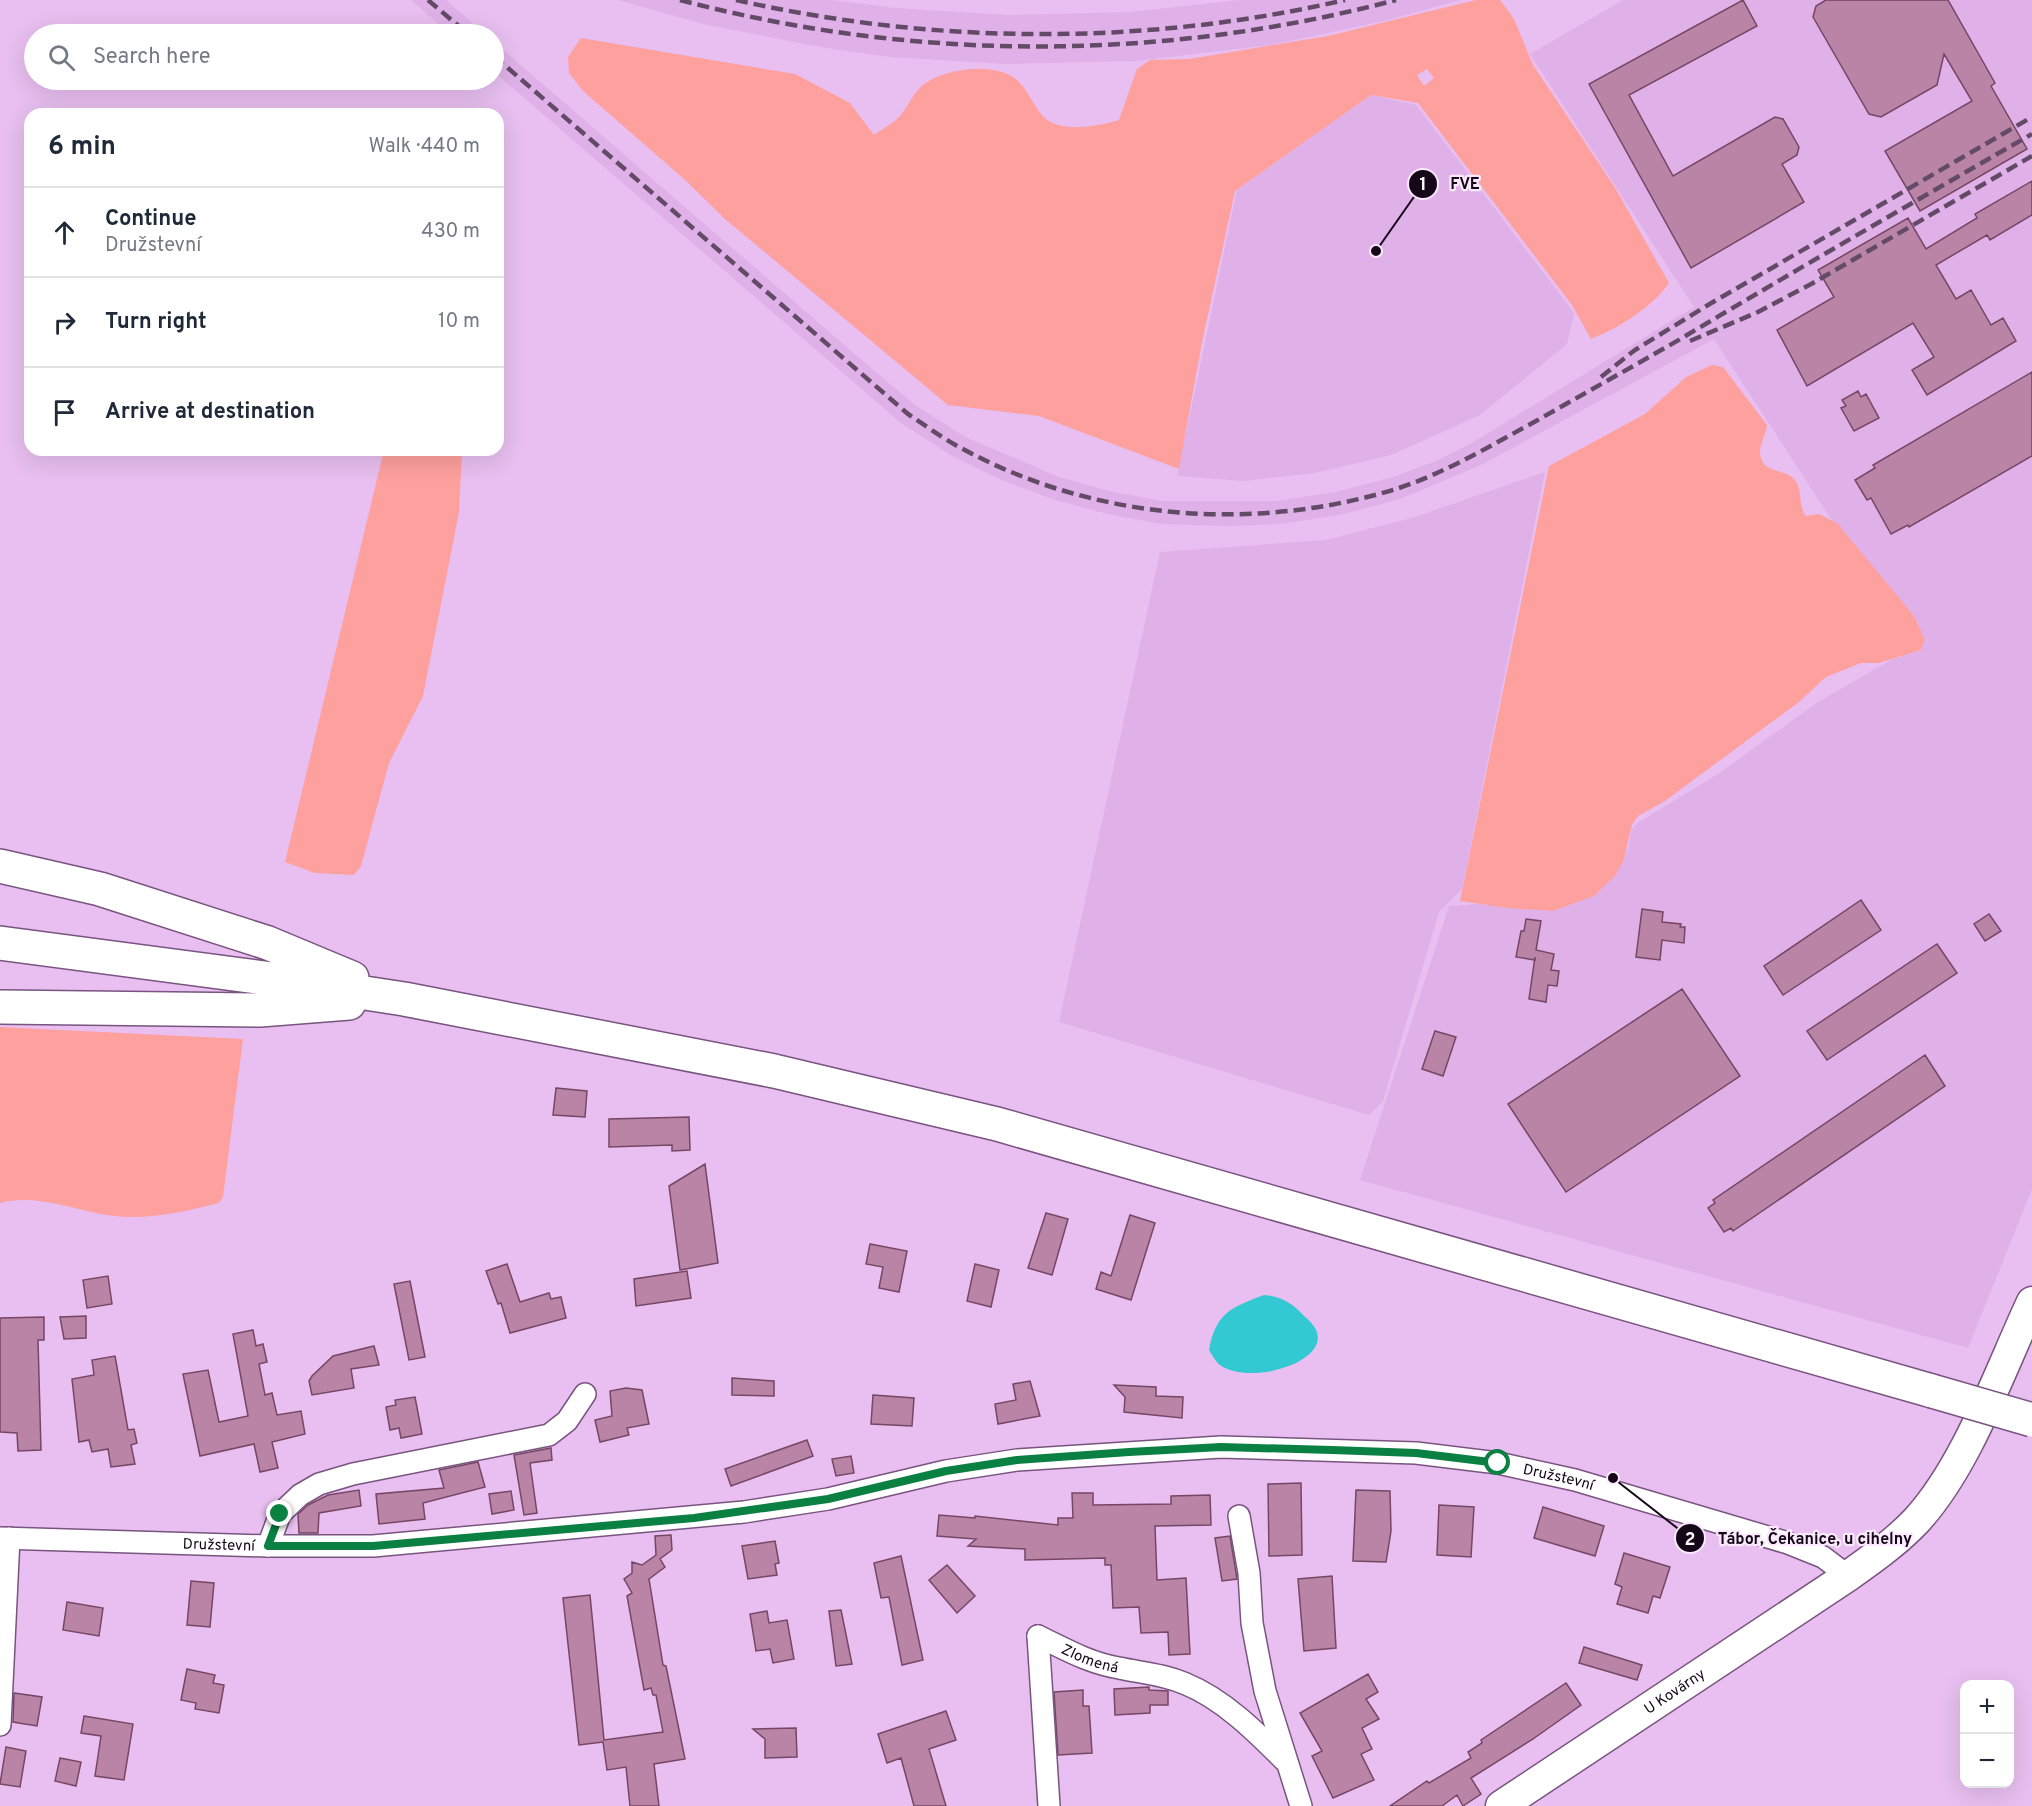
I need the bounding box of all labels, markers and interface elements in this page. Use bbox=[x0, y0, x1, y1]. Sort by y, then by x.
search box bbox=[24, 24, 504, 90]
icon: search bbox=[45, 41, 78, 74]
text: Search here bbox=[93, 44, 211, 71]
text: 6 min bbox=[48, 131, 116, 164]
text: Walk · 440 m bbox=[369, 134, 480, 160]
callout: FVE bbox=[1408, 167, 1491, 201]
text: 1 bbox=[1419, 174, 1427, 197]
text: FVE bbox=[1450, 175, 1480, 195]
text: Continue bbox=[105, 206, 196, 233]
icon: ahead bbox=[48, 216, 81, 249]
text: 430 m bbox=[421, 219, 480, 245]
text: Družstevní bbox=[105, 233, 201, 259]
icon: right bbox=[48, 306, 81, 339]
text: Turn right bbox=[105, 309, 207, 336]
text: 10 m bbox=[438, 309, 480, 335]
icon: arrive bbox=[48, 396, 81, 429]
text: Arrive at destination bbox=[105, 399, 315, 426]
route start bbox=[1484, 1449, 1510, 1475]
street label: Družstevní bbox=[1521, 1461, 1597, 1496]
route end bbox=[266, 1500, 292, 1526]
callout: Tábor, Čekanice, u cihelny bbox=[1675, 1521, 1924, 1555]
text: Tábor, Čekanice, u cihelny bbox=[1718, 1528, 1912, 1550]
text: 2 bbox=[1684, 1529, 1696, 1552]
street label: Družstevní bbox=[182, 1535, 256, 1557]
street label: Zlomená bbox=[1058, 1641, 1120, 1679]
street label: U Kovárny bbox=[1641, 1665, 1709, 1719]
map controls bbox=[1960, 1680, 2014, 1788]
button: + bbox=[1960, 1680, 2014, 1734]
button: − bbox=[1960, 1734, 2014, 1788]

